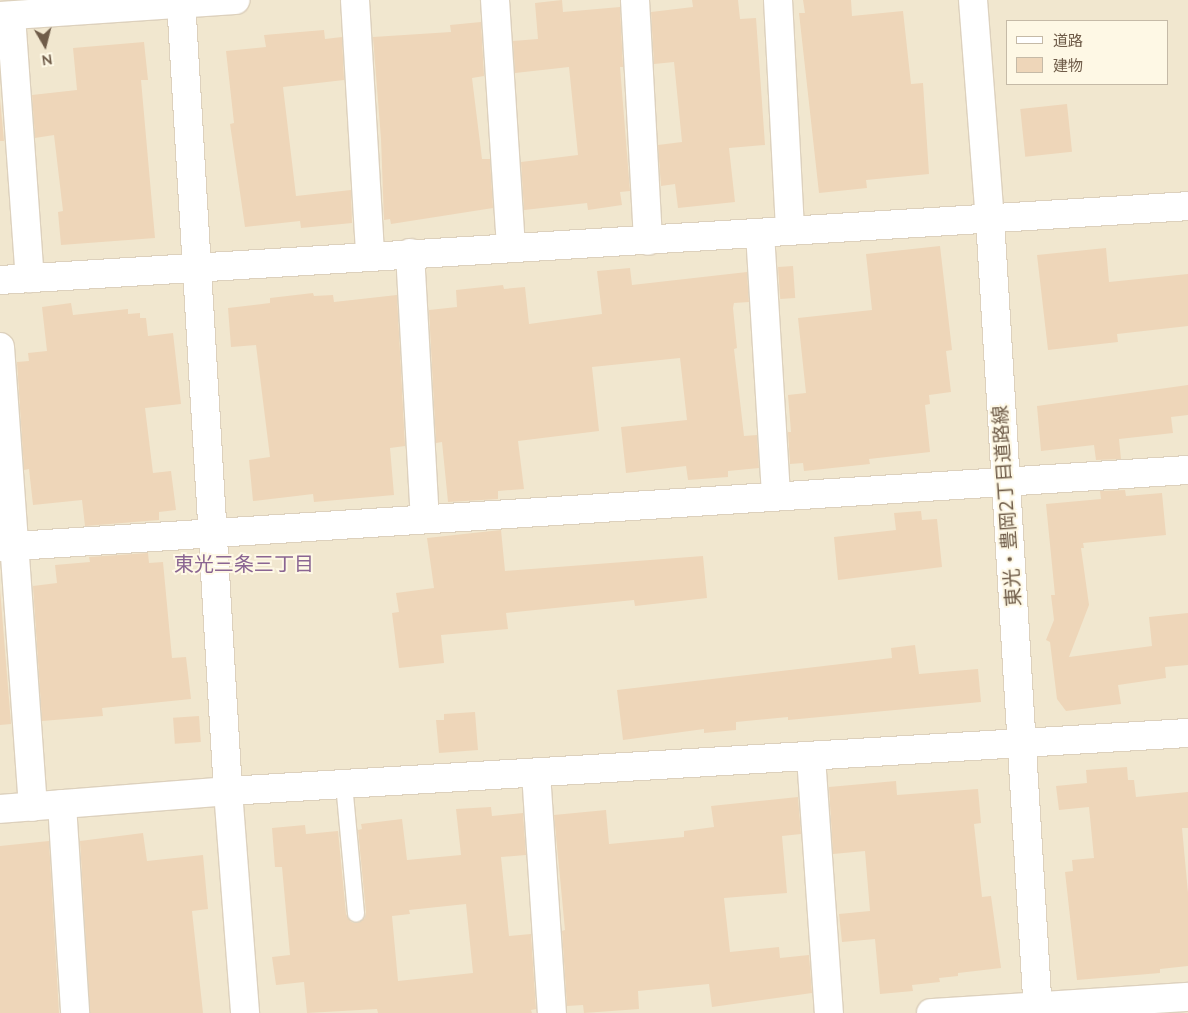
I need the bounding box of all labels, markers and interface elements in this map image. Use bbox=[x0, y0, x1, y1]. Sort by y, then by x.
north arrow bbox=[20, 20, 70, 70]
legend bbox=[1006, 20, 1168, 85]
text: 道路 bbox=[1053, 31, 1083, 50]
text: N bbox=[41, 50, 54, 70]
text: 建物 bbox=[1053, 56, 1083, 75]
street label: 東光・豊岡2丁目道路線 bbox=[989, 405, 1025, 607]
district label: 東光三条三丁目 bbox=[174, 551, 314, 575]

